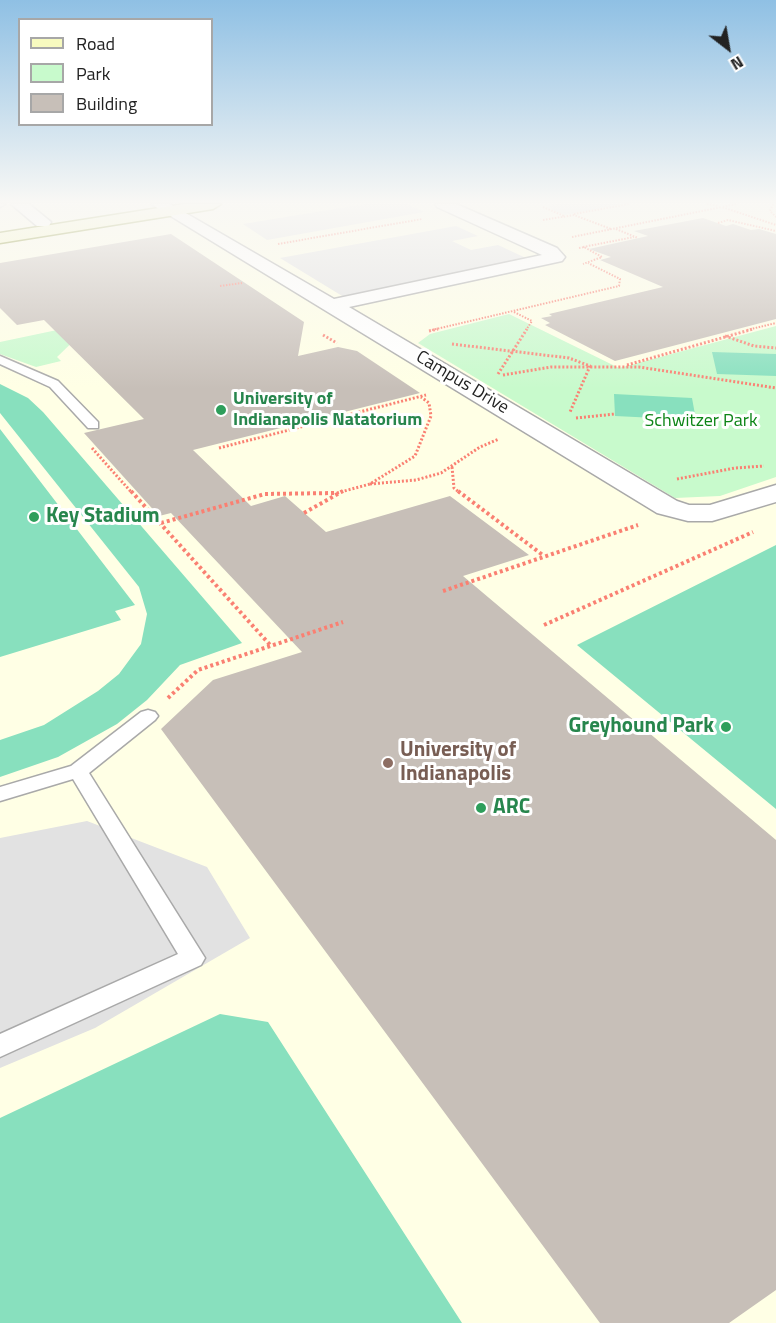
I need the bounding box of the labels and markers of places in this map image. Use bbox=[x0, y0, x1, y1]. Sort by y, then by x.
place label: University of Indianapolis Natatorium bbox=[233, 389, 422, 432]
marker: University of Indianapolis Natatorium bbox=[214, 403, 228, 417]
place label: Key Stadium bbox=[46, 504, 160, 530]
marker: Key Stadium bbox=[27, 510, 41, 524]
place label: Greyhound Park bbox=[569, 714, 714, 740]
marker: Greyhound Park bbox=[719, 720, 733, 734]
place label: University of Indianapolis bbox=[400, 738, 516, 788]
marker: University of Indianapolis bbox=[381, 756, 395, 770]
place label: ARC bbox=[493, 795, 530, 821]
marker: ARC bbox=[474, 801, 488, 815]

